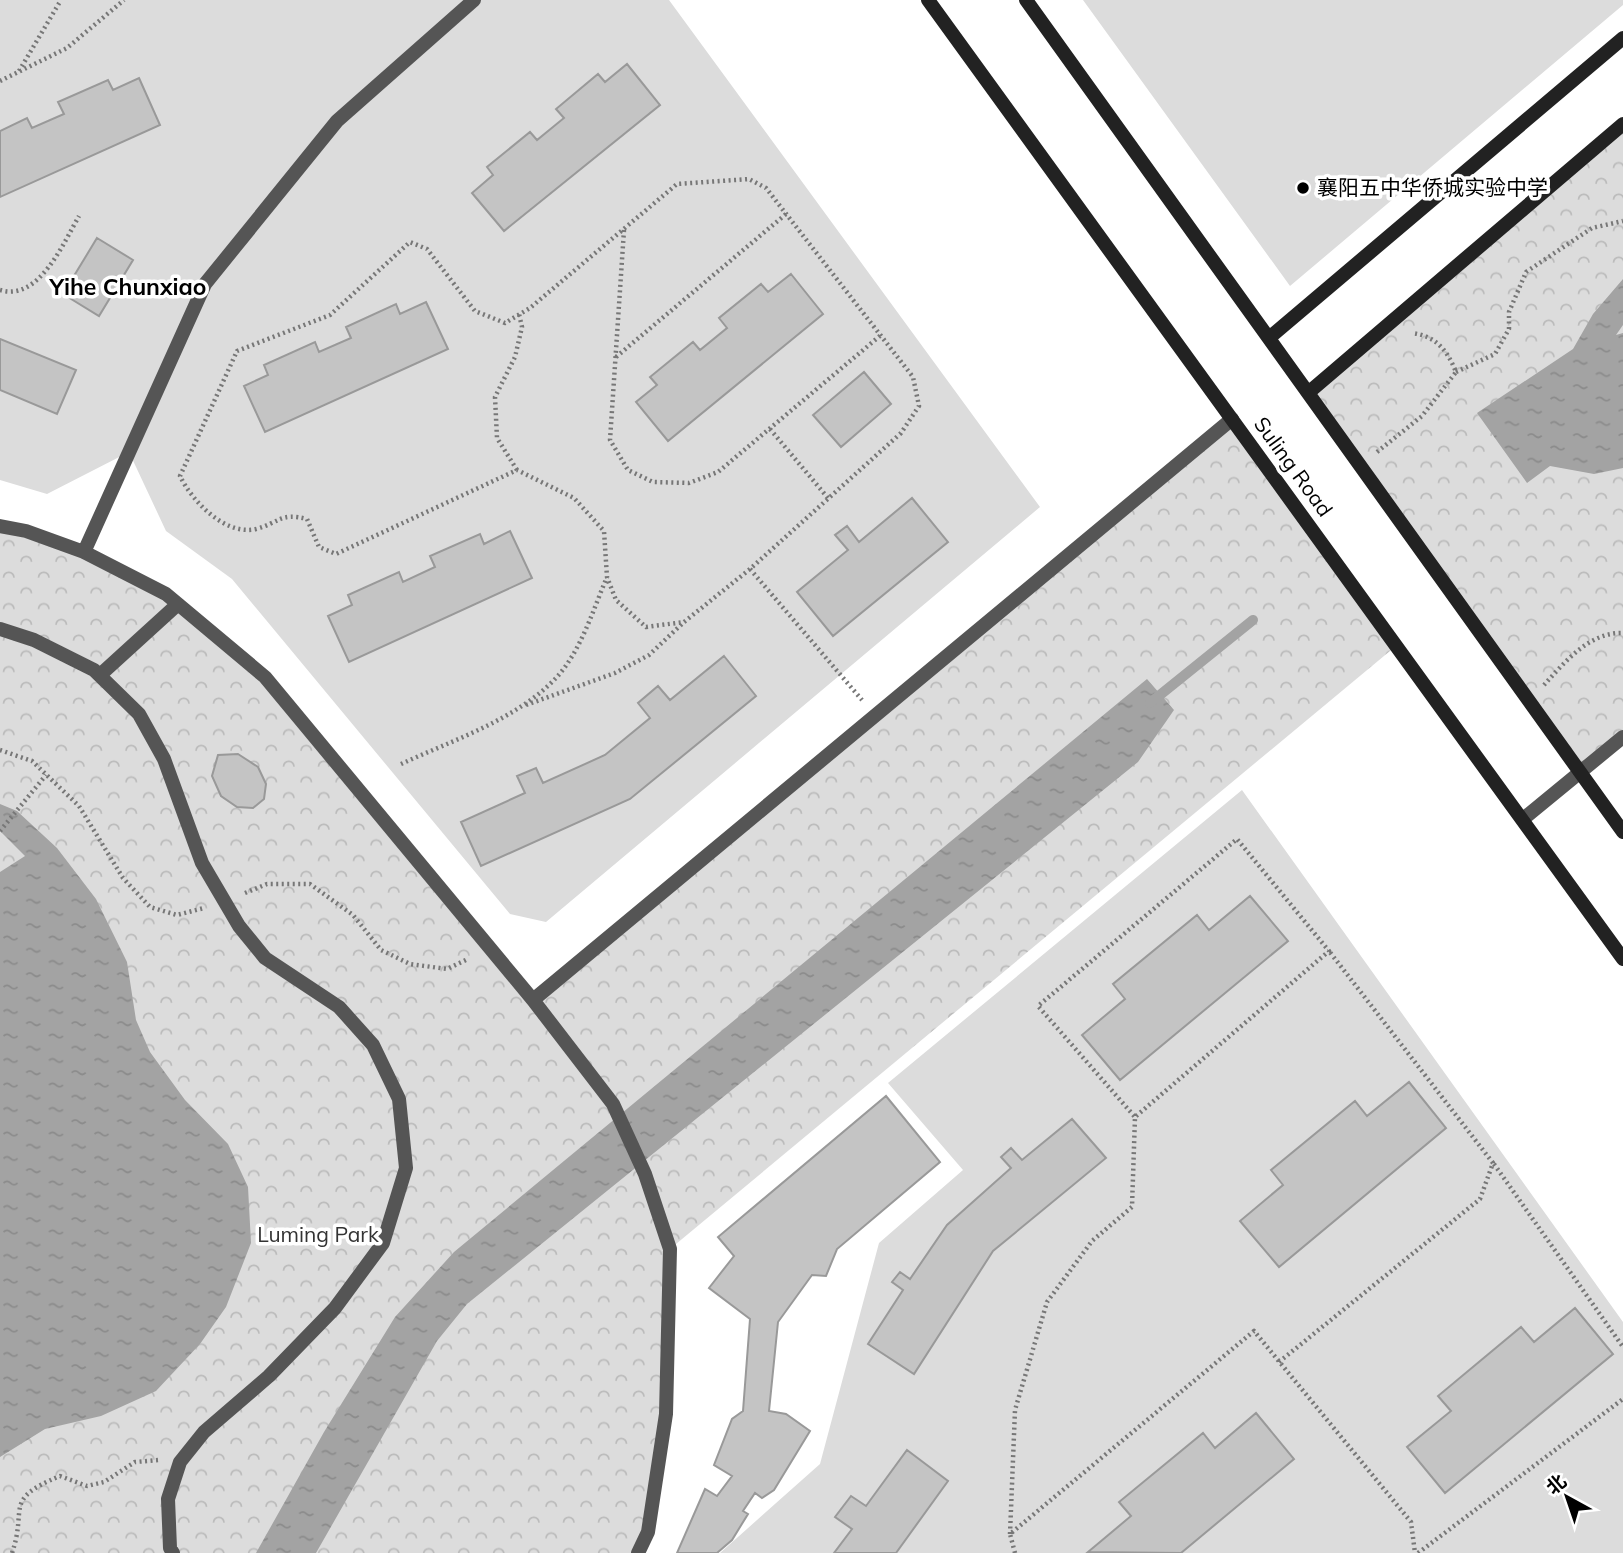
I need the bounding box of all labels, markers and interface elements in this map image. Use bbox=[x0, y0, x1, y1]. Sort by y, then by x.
place label: 襄阳五中华侨城实验中学 bbox=[1317, 174, 1548, 200]
marker: 襄阳五中华侨城实验中学 bbox=[1295, 180, 1311, 196]
district label: Yihe Chunxiao bbox=[49, 272, 206, 301]
street label: Suling Road bbox=[1249, 411, 1339, 521]
park label: Luming Park bbox=[257, 1221, 379, 1247]
north arrow bbox=[1532, 1462, 1602, 1532]
text: 北 bbox=[1541, 1469, 1571, 1499]

